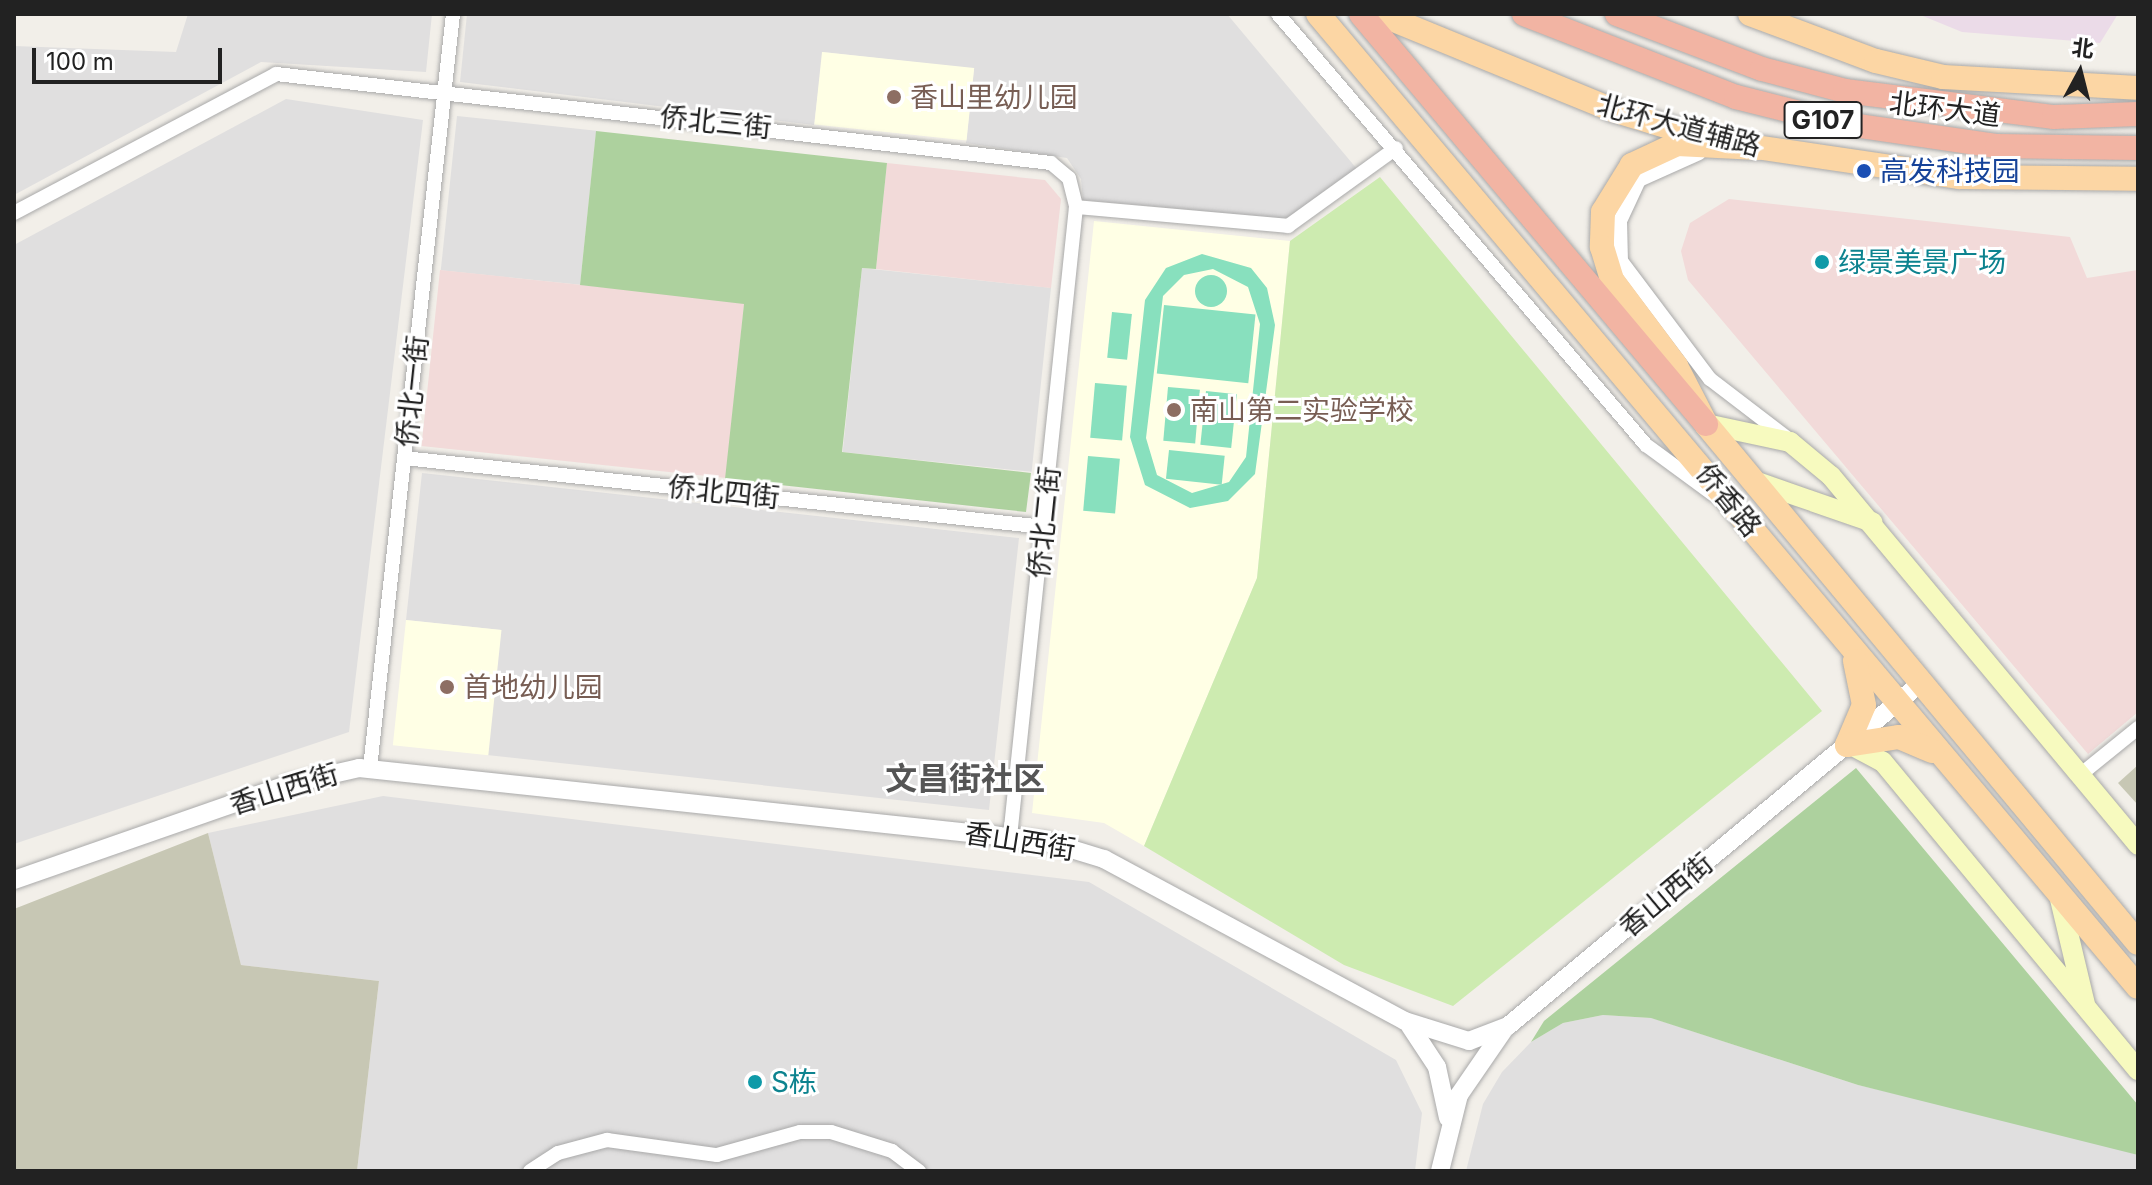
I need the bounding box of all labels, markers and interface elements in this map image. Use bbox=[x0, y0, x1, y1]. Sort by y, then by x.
scale bar bbox=[36, 32, 226, 82]
north arrow bbox=[2040, 32, 2120, 112]
text: 北 bbox=[2070, 34, 2095, 62]
text: 100 m bbox=[46, 47, 114, 76]
place label: 香山里幼儿园 bbox=[910, 80, 1078, 114]
street label: 北环大道 bbox=[1887, 86, 2003, 132]
street label: 北环大道辅路 bbox=[1594, 87, 1764, 163]
marker: 香山里幼儿园 bbox=[885, 88, 903, 106]
road number: G107 bbox=[1783, 98, 1863, 142]
street label: 侨北三街 bbox=[659, 99, 773, 145]
place label: 高发科技园 bbox=[1880, 154, 2020, 188]
marker: 高发科技园 bbox=[1855, 162, 1873, 180]
place label: 绿景美景广场 bbox=[1838, 245, 2006, 279]
marker: 绿景美景广场 bbox=[1813, 253, 1831, 271]
street label: 侨北一街 bbox=[389, 334, 435, 448]
place label: 南山第二实验学校 bbox=[1190, 393, 1414, 427]
marker: 南山第二实验学校 bbox=[1165, 401, 1183, 419]
street label: 侨香路 bbox=[1690, 457, 1768, 543]
street label: 侨北二街 bbox=[1021, 465, 1067, 579]
street label: 侨北四街 bbox=[667, 469, 781, 515]
place label: 首地幼儿园 bbox=[463, 670, 603, 704]
marker: 首地幼儿园 bbox=[438, 678, 456, 696]
street label: 香山西街 bbox=[226, 757, 342, 821]
district label: 文昌街社区 bbox=[885, 760, 1045, 798]
street label: 香山西街 bbox=[962, 816, 1078, 866]
street label: 香山西街 bbox=[1612, 846, 1720, 944]
place label: S栋 bbox=[771, 1065, 817, 1099]
marker: S栋 bbox=[746, 1073, 764, 1091]

